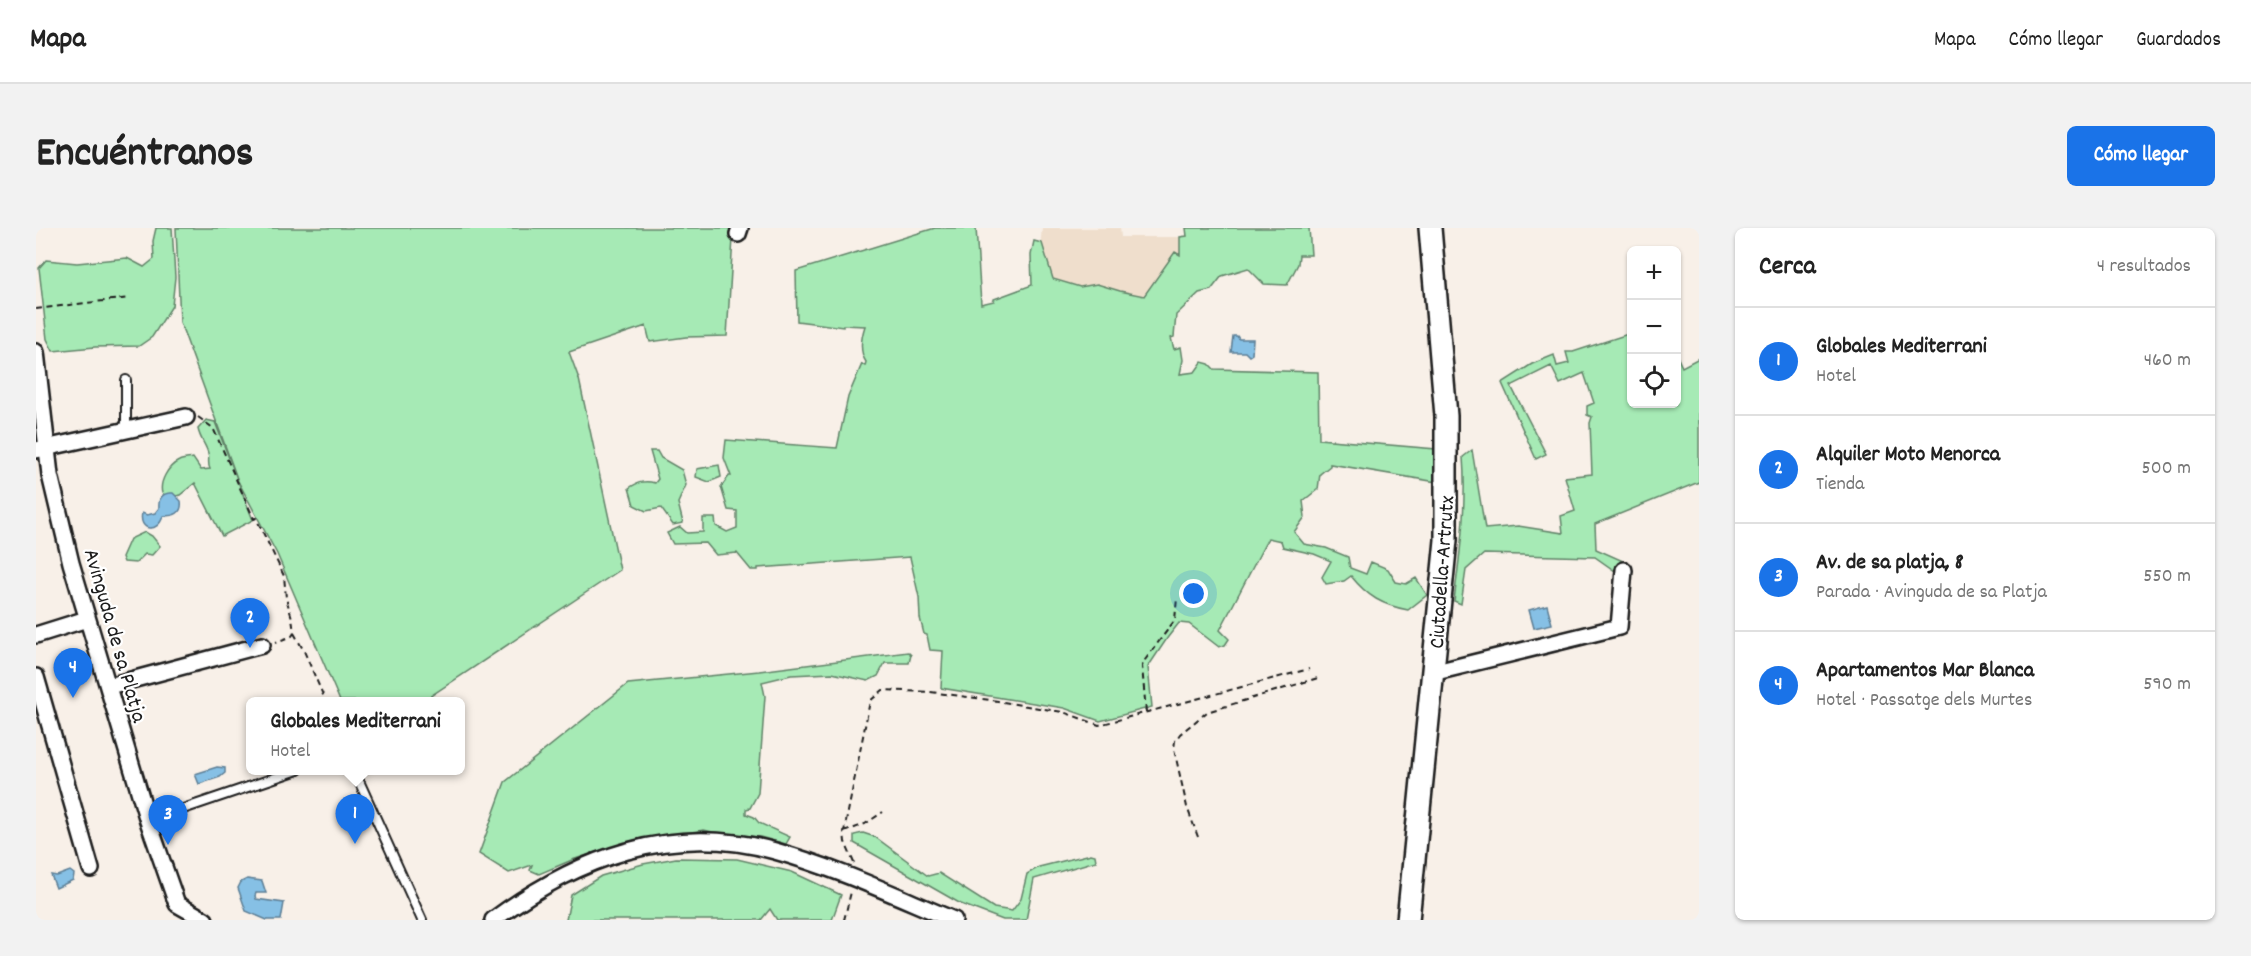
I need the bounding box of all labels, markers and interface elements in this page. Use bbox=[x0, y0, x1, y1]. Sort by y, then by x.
text: Mapa bbox=[30, 21, 86, 61]
text: Mapa bbox=[1934, 26, 1976, 56]
text: Cómo llegar bbox=[2009, 26, 2103, 56]
text: Guardados bbox=[2136, 26, 2221, 56]
text: Encuéntranos bbox=[36, 126, 254, 186]
button: Cómo llegar bbox=[2067, 126, 2215, 186]
map controls bbox=[1627, 246, 1681, 408]
button: + bbox=[1627, 246, 1681, 300]
text: Cerca bbox=[1759, 249, 1816, 286]
text: 4 resultados bbox=[2097, 253, 2191, 281]
button: − bbox=[1627, 300, 1681, 354]
text: Globales Mediterrani bbox=[1816, 332, 1987, 363]
text: 1 bbox=[1776, 347, 1781, 375]
text: 460 m bbox=[2144, 347, 2191, 375]
button: locate bbox=[1627, 354, 1681, 408]
text: Hotel bbox=[1816, 363, 1856, 391]
text: Alquiler Moto Menorca bbox=[1816, 440, 2000, 471]
text: 2 bbox=[1774, 455, 1783, 483]
text: 500 m bbox=[2142, 455, 2191, 483]
text: Tienda bbox=[1816, 471, 1864, 499]
street label: Ciutadella-Artrutx bbox=[1423, 495, 1464, 650]
street label: Avinguda de sa Platja bbox=[74, 545, 153, 727]
text: Av. de sa platja, 8 bbox=[1816, 548, 1963, 579]
text: 3 bbox=[1774, 563, 1783, 591]
text: 550 m bbox=[2143, 563, 2191, 591]
your location bbox=[1179, 579, 1208, 608]
text: Parada · Avinguda de sa Platja bbox=[1816, 579, 2047, 607]
pin: 2 bbox=[230, 598, 270, 648]
pin: 4 bbox=[54, 648, 93, 698]
text: Apartamentos Mar Blanca bbox=[1816, 656, 2034, 687]
text: 4 bbox=[1774, 671, 1783, 699]
text: 590 m bbox=[2143, 671, 2191, 699]
text: Hotel · Passatge dels Murtes bbox=[1816, 687, 2032, 715]
popup bbox=[246, 697, 465, 775]
text: Globales Mediterrani bbox=[270, 707, 441, 738]
text: Hotel bbox=[270, 738, 310, 766]
pin: 1 bbox=[336, 794, 374, 844]
pin: 3 bbox=[148, 796, 188, 845]

